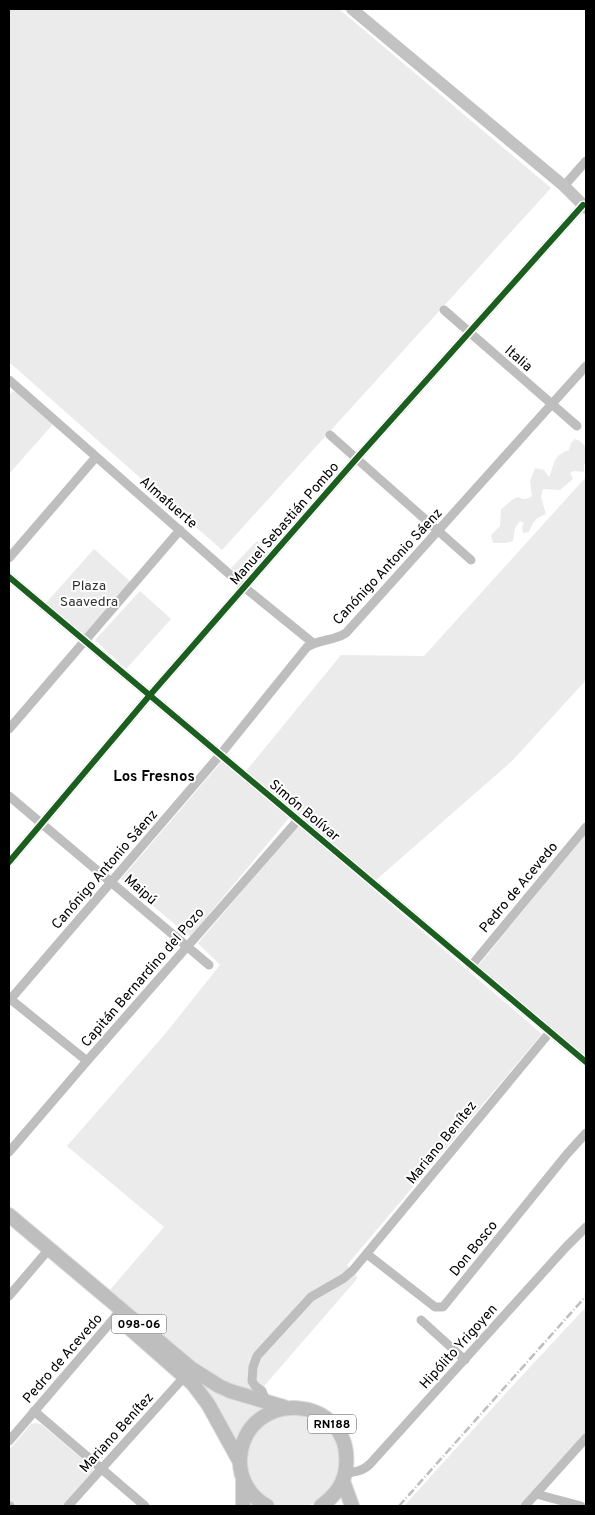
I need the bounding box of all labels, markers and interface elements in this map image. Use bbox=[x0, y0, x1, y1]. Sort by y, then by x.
street label: Italia bbox=[501, 343, 535, 376]
street label: Manuel Sebastián Pombo bbox=[227, 459, 343, 589]
street label: Almafuerte bbox=[136, 474, 200, 533]
street label: Canónigo Antonio Sáenz bbox=[330, 505, 447, 629]
park label: Plaza Saavedra bbox=[60, 578, 118, 611]
district label: Los Fresnos bbox=[113, 768, 195, 787]
street label: Simón Bolívar bbox=[265, 777, 343, 846]
street label: Canónigo Antonio Sáenz bbox=[48, 807, 162, 933]
street label: Pedro de Acevedo bbox=[476, 839, 562, 937]
street label: Maipú bbox=[120, 871, 160, 909]
street label: Capitán Bernardino del Pozo bbox=[78, 905, 208, 1051]
street label: Mariano Benítez bbox=[403, 1098, 481, 1188]
street label: Don Bosco bbox=[447, 1218, 502, 1280]
street label: Hipólito Yrigoyen bbox=[417, 1301, 502, 1393]
street label: Pedro de Acevedo bbox=[20, 1311, 107, 1407]
road number: 098-06 bbox=[112, 1315, 166, 1334]
street label: Mariano Benítez bbox=[77, 1389, 158, 1477]
road number: RN188 bbox=[308, 1415, 356, 1434]

